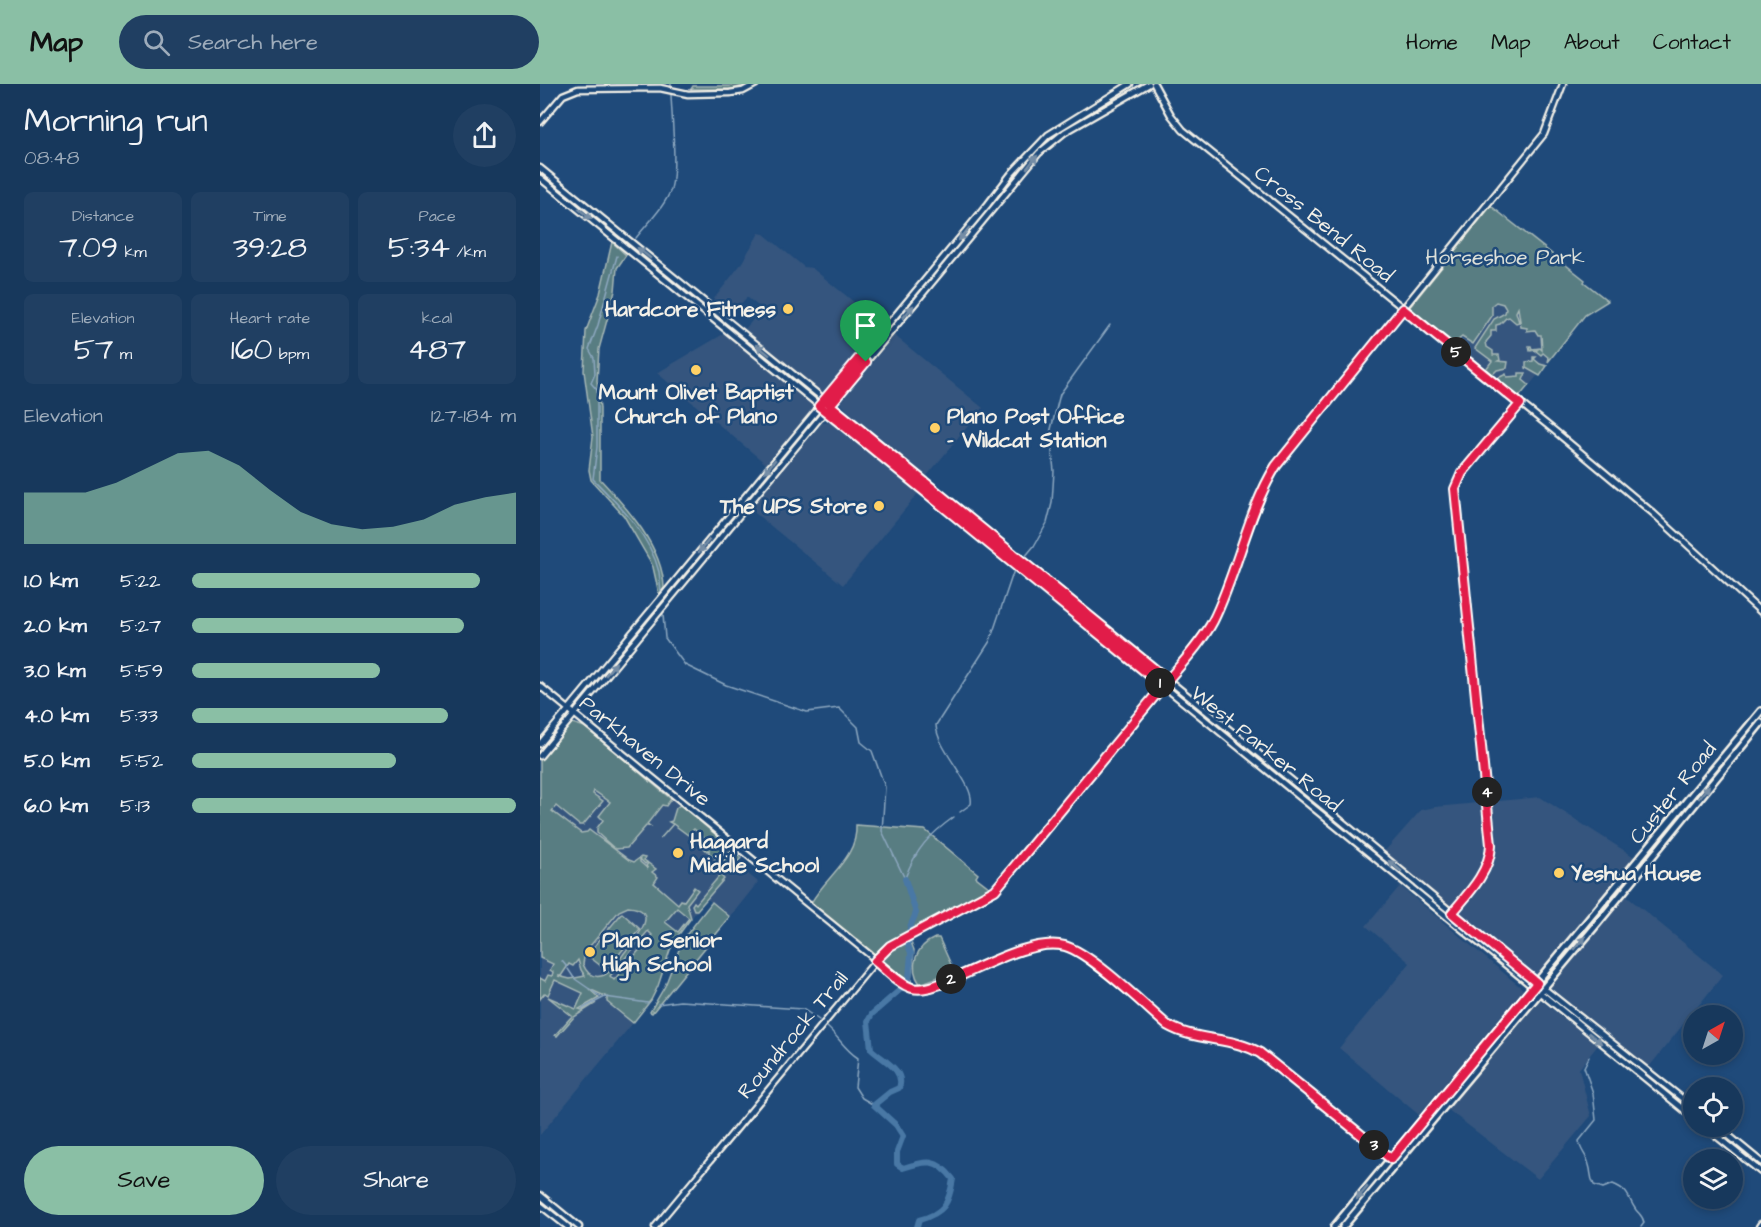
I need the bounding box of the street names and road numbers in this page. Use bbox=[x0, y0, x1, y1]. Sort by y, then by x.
street label: Cross Bend Road bbox=[1248, 159, 1400, 290]
street label: West Parker Road bbox=[1184, 679, 1348, 819]
street label: Parkhaven Drive bbox=[573, 689, 717, 813]
street label: Custer Road bbox=[1623, 735, 1723, 850]
street label: Roundrock Trail bbox=[731, 965, 855, 1105]

